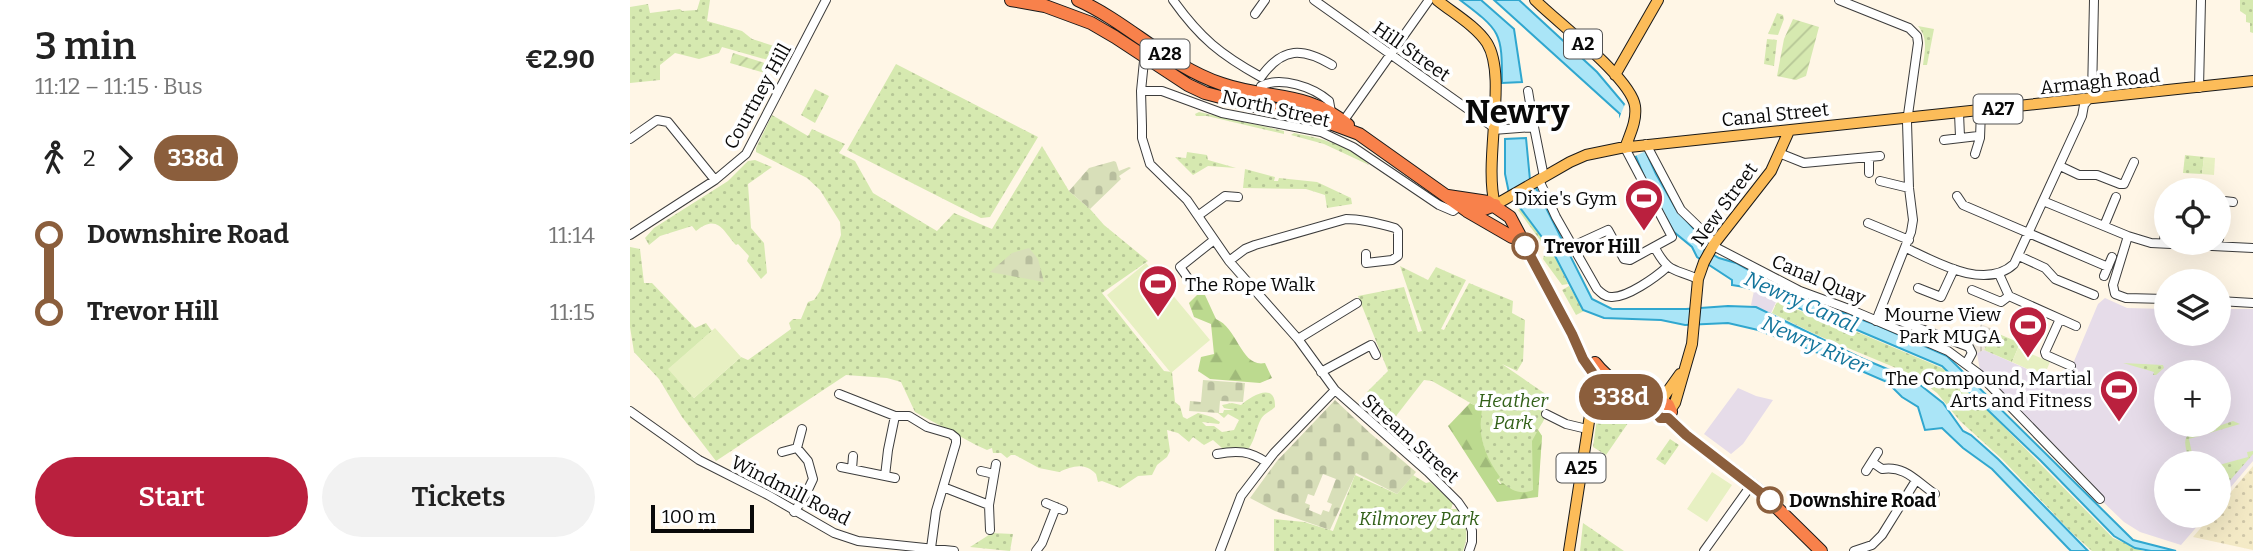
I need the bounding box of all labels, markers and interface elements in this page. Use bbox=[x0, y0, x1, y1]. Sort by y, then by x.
street label: Hill Street bbox=[1369, 16, 1455, 86]
text: 3 min bbox=[35, 23, 136, 69]
road number: A2 bbox=[1564, 29, 1602, 58]
street label: Courtney Hill bbox=[719, 39, 796, 153]
road number: A28 bbox=[1140, 40, 1190, 68]
text: €2.90 bbox=[525, 44, 595, 75]
street label: Armagh Road bbox=[2039, 64, 2161, 99]
text: 11:12 – 11:15 · Bus bbox=[35, 72, 203, 100]
street label: North Street bbox=[1220, 85, 1332, 132]
district label: Newry bbox=[1465, 92, 1570, 132]
road number: A27 bbox=[1974, 94, 2022, 124]
street label: Canal Street bbox=[1720, 97, 1830, 132]
icon: walk bbox=[35, 139, 73, 177]
icon: forward bbox=[106, 139, 144, 177]
text: 2 bbox=[83, 144, 96, 172]
text: 338d bbox=[168, 144, 224, 172]
street label: New Street bbox=[1686, 158, 1762, 250]
sports icon: Dixie's Gym bbox=[1623, 177, 1665, 232]
map controls bbox=[2154, 178, 2231, 528]
button: locate bbox=[2154, 178, 2231, 255]
place label: Dixie's Gym bbox=[1514, 187, 1617, 210]
text: Downshire Road bbox=[87, 219, 289, 250]
text: 11:14 bbox=[549, 221, 595, 249]
marker: Trevor Hill bbox=[1512, 233, 1538, 259]
place label: Trevor Hill bbox=[1544, 235, 1640, 258]
street label: Canal Quay bbox=[1768, 249, 1870, 310]
sports icon: The Rope Walk bbox=[1137, 263, 1179, 318]
water label: Newry Canal bbox=[1740, 266, 1862, 339]
button: layers bbox=[2154, 269, 2231, 346]
place label: The Rope Walk bbox=[1185, 273, 1315, 296]
text: Trevor Hill bbox=[87, 296, 219, 327]
text: 11:15 bbox=[550, 298, 595, 326]
place label: Mourne View Park MUGA bbox=[1884, 303, 2002, 348]
sports icon: Mourne View Park MUGA bbox=[2007, 304, 2049, 359]
water label: Newry River bbox=[1758, 310, 1874, 381]
button: + bbox=[2154, 360, 2231, 437]
place label: The Compound, Martial Arts and Fitness bbox=[1885, 367, 2092, 412]
sports icon: The Compound, Martial Arts and Fitness bbox=[2098, 368, 2140, 423]
line badge: 338d bbox=[1572, 374, 1670, 420]
text: 338d bbox=[1593, 383, 1649, 411]
street label: Stream Street bbox=[1358, 389, 1464, 488]
park label: Heather Park bbox=[1478, 389, 1549, 434]
street label: Windmill Road bbox=[727, 451, 854, 530]
button: − bbox=[2154, 451, 2231, 528]
road number: A25 bbox=[1556, 454, 1606, 482]
button: Start bbox=[35, 457, 308, 537]
button: Tickets bbox=[322, 457, 595, 537]
marker: Downshire Road bbox=[1757, 487, 1783, 513]
place label: Downshire Road bbox=[1789, 489, 1937, 512]
scale bar bbox=[651, 502, 754, 534]
text: 100 m bbox=[662, 505, 716, 528]
park label: Kilmorey Park bbox=[1359, 507, 1480, 530]

